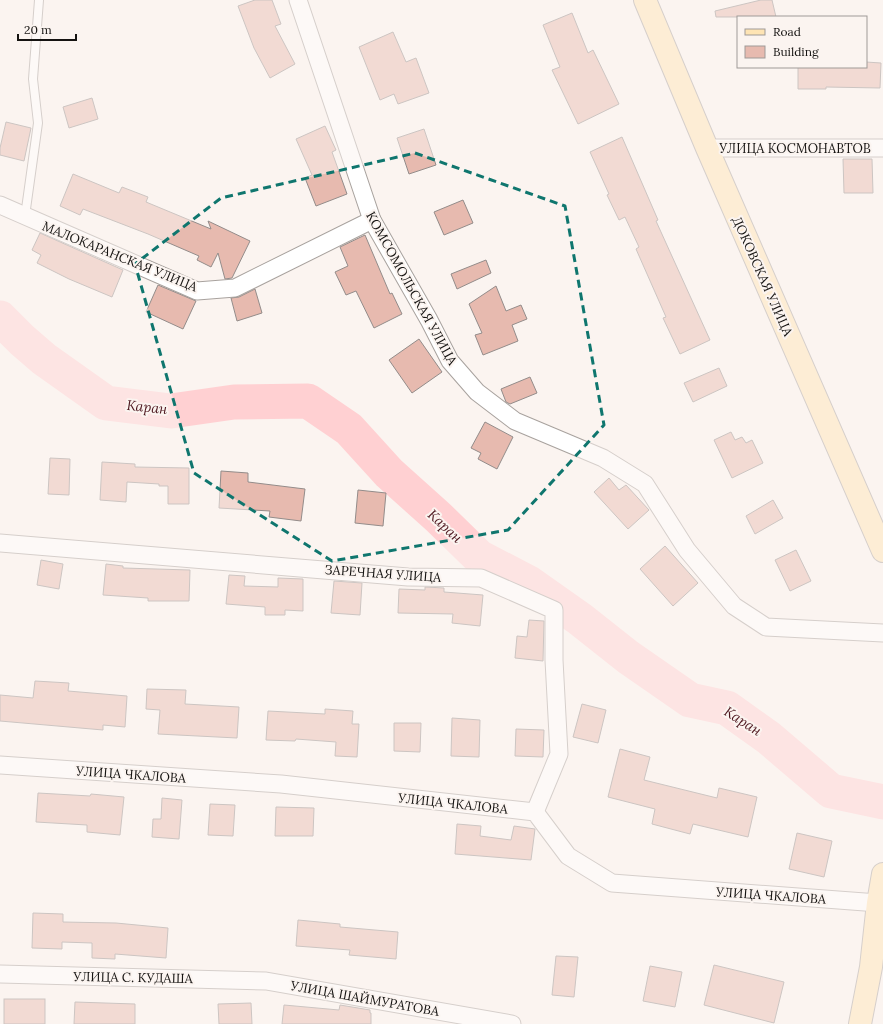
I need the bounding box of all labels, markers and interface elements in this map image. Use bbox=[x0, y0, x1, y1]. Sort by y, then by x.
scale bar bbox=[18, 16, 76, 42]
legend bbox=[737, 16, 867, 68]
text: 20 m bbox=[24, 22, 52, 37]
text: Road bbox=[773, 24, 801, 39]
text: Building bbox=[773, 44, 819, 59]
street label: УЛИЦА КОСМОНАВТОВ bbox=[718, 140, 871, 157]
street label: КОМСОМОЛЬСКАЯ УЛИЦА bbox=[362, 208, 461, 369]
street label: ДОКОВСКАЯ УЛИЦА bbox=[728, 214, 797, 340]
street label: МАЛОКАРАНСКАЯ УЛИЦА bbox=[40, 218, 201, 296]
water label: Каран bbox=[126, 396, 169, 418]
water label: Каран bbox=[424, 505, 467, 547]
street label: ЗАРЕЧНАЯ УЛИЦА bbox=[324, 561, 443, 586]
water label: Каран bbox=[721, 702, 766, 740]
street label: УЛИЦА ЧКАЛОВА bbox=[74, 762, 187, 787]
street label: УЛИЦА ЧКАЛОВА bbox=[396, 789, 509, 818]
street label: УЛИЦА ЧКАЛОВА bbox=[714, 883, 827, 908]
street label: УЛИЦА С. КУДАША bbox=[72, 968, 194, 987]
street label: УЛИЦА ШАЙМУРАТОВА bbox=[288, 977, 441, 1020]

